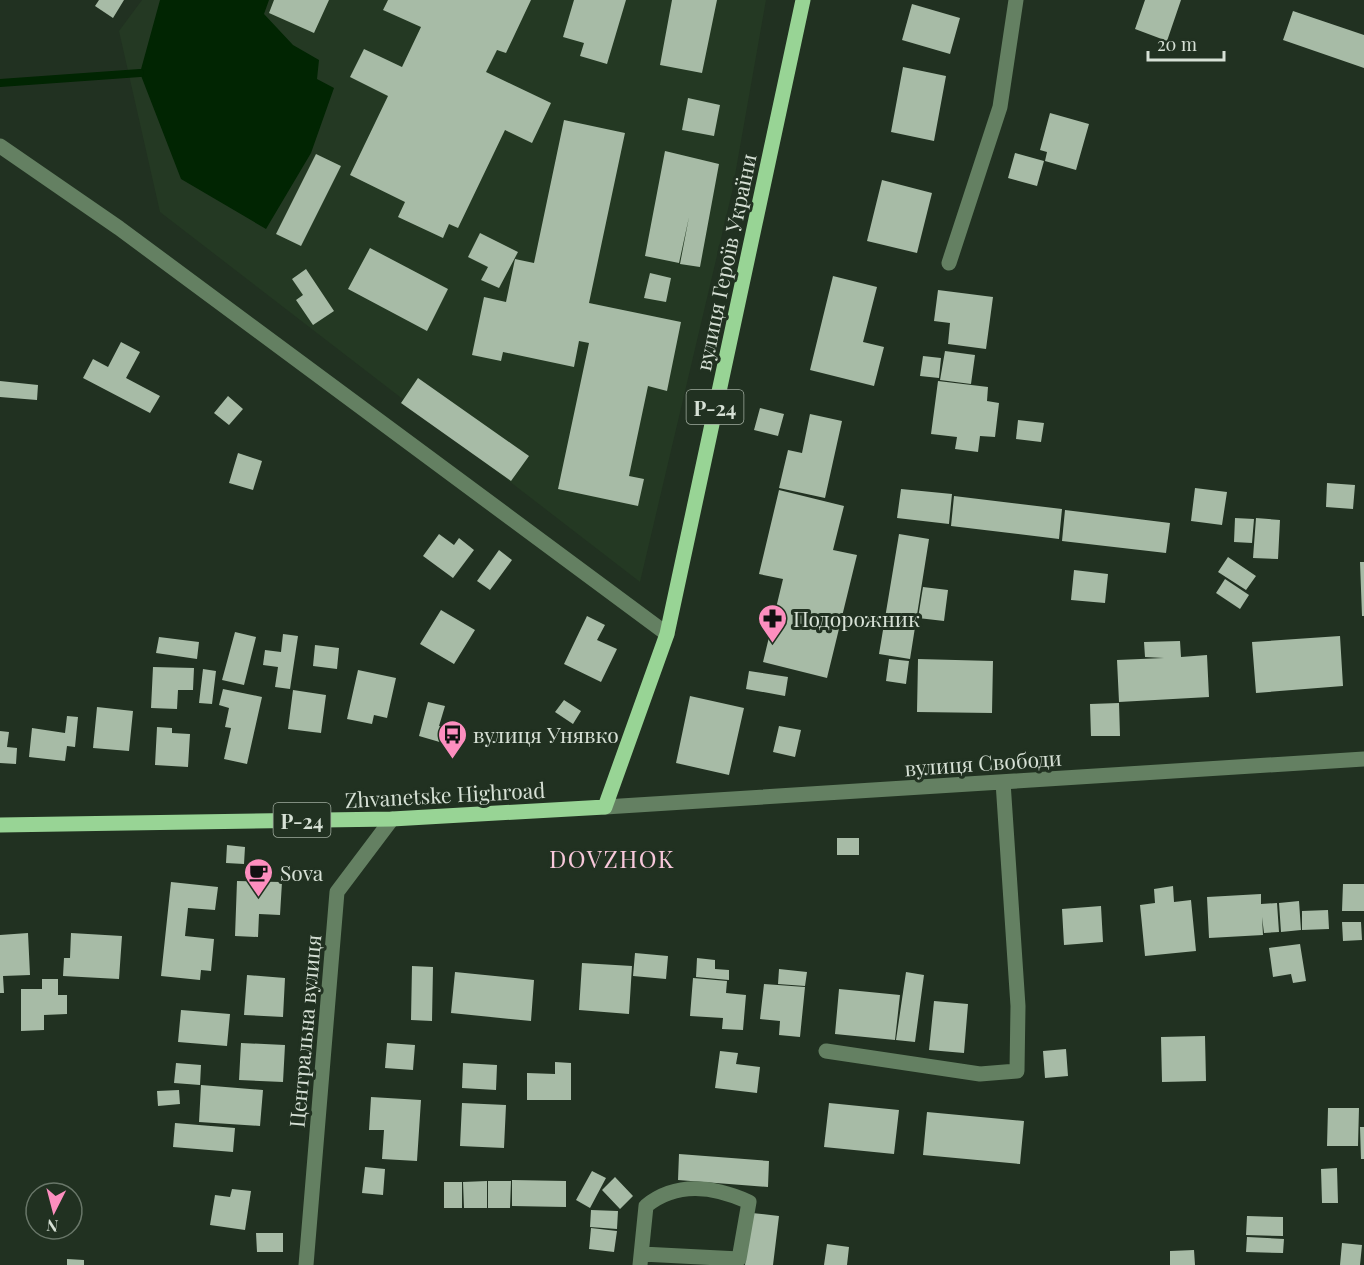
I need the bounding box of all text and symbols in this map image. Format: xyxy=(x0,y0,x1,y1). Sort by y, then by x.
scale bar xyxy=(1148,24,1224,62)
text: 20 m xyxy=(1157,32,1197,56)
street label: вулиця Героїв України xyxy=(688,151,762,373)
road number: Р-24 xyxy=(686,390,744,424)
pharmacy icon: Подорожник xyxy=(756,602,788,644)
place label: Подорожник xyxy=(793,604,920,632)
bus stop icon: вулиця Унявко xyxy=(436,718,468,760)
place label: вулиця Унявко xyxy=(473,720,619,748)
street label: вулиця Свободи xyxy=(903,743,1063,781)
street label: Zhvanetske Highroad xyxy=(344,775,546,813)
road number: Р-24 xyxy=(274,803,330,837)
district label: DOVZHOK xyxy=(549,842,675,874)
cafe icon: Sova xyxy=(243,856,275,898)
place label: Sova xyxy=(280,858,324,886)
street label: Центральна вулиця xyxy=(282,933,326,1129)
north arrow xyxy=(24,1181,84,1241)
text: N xyxy=(45,1215,59,1237)

